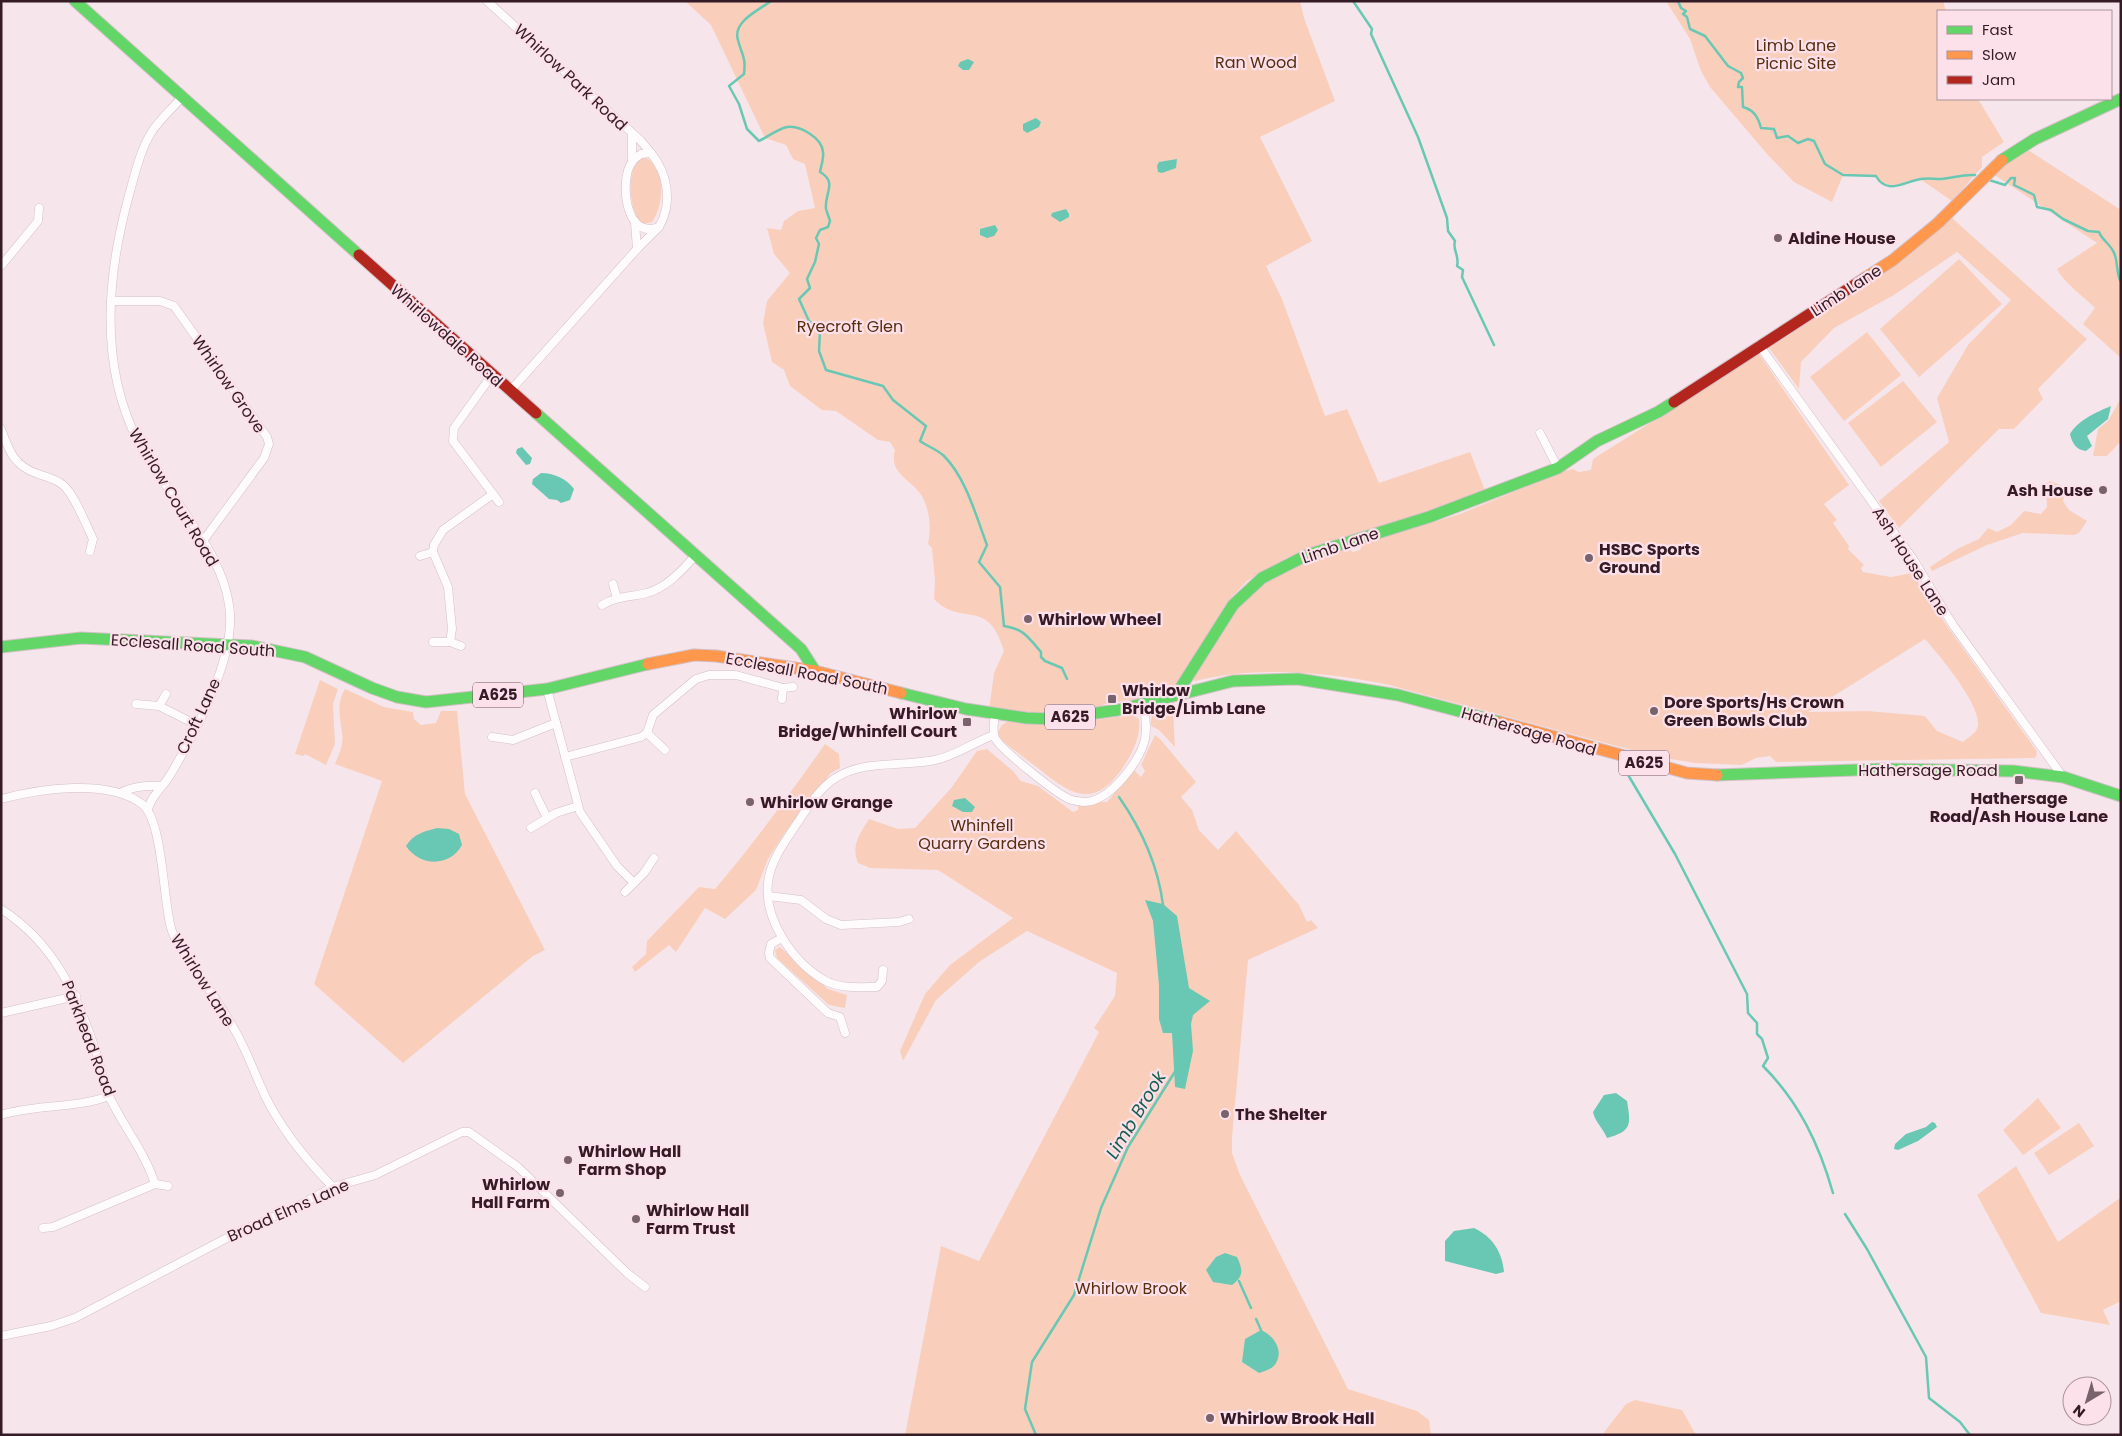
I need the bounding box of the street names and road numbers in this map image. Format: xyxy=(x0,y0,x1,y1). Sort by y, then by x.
street label: Whirlow Park Road xyxy=(509,19,632,136)
street label: Limb Lane xyxy=(1806,259,1886,322)
street label: Whirlowdale Road xyxy=(385,279,508,392)
street label: Whirlow Grove xyxy=(186,331,271,438)
street label: Whirlow Court Road xyxy=(123,424,224,571)
street label: Ash House Lane xyxy=(1867,502,1954,620)
street label: Limb Lane xyxy=(1298,522,1382,569)
street label: Ecclesall Road South xyxy=(110,628,276,663)
street label: Ecclesall Road South xyxy=(724,646,890,700)
street label: Croft Lane xyxy=(171,674,226,758)
road number: A625 xyxy=(473,682,523,708)
street label: Hathersage Road xyxy=(1459,701,1599,762)
road number: A625 xyxy=(1045,704,1095,730)
road number: A625 xyxy=(1619,750,1669,776)
street label: Hathersage Road xyxy=(1858,759,1998,782)
street label: Whirlow Lane xyxy=(165,930,240,1031)
street label: Parkhead Road xyxy=(56,977,121,1099)
street label: Broad Elms Lane xyxy=(224,1173,353,1248)

